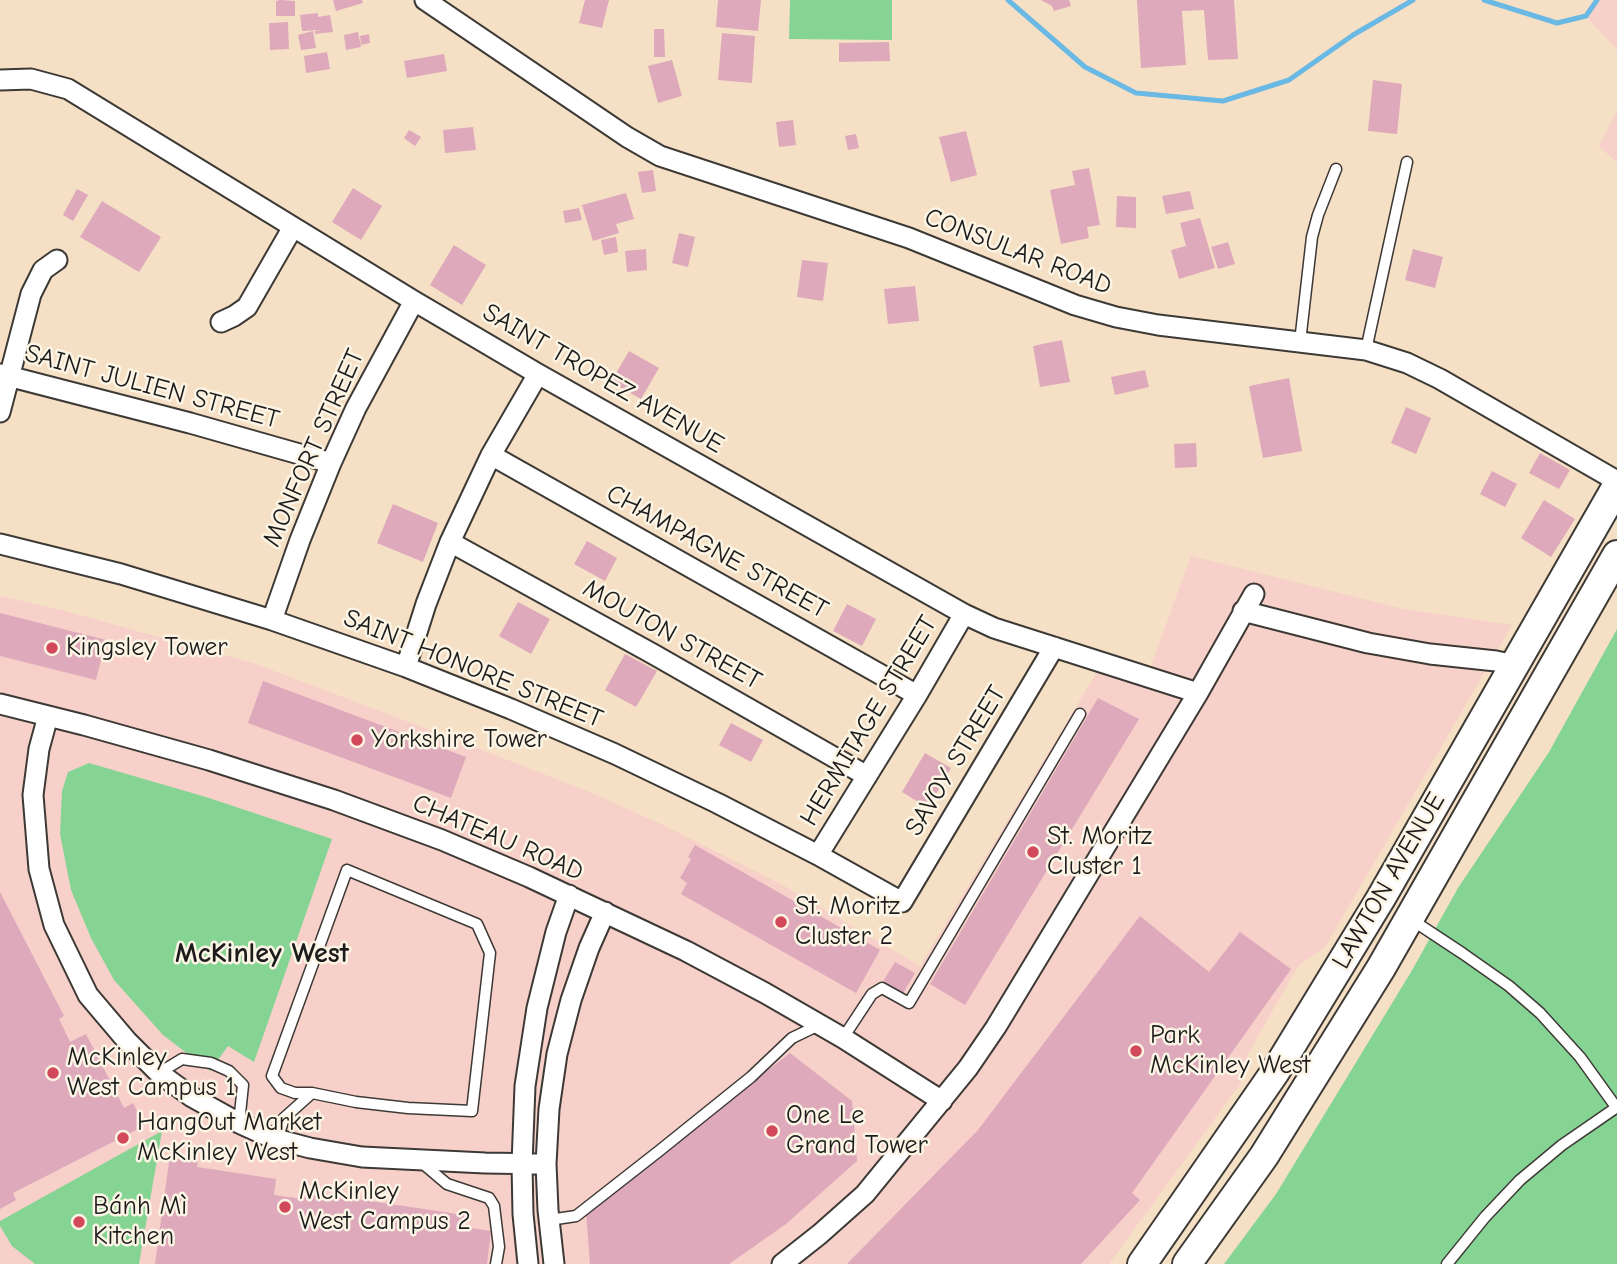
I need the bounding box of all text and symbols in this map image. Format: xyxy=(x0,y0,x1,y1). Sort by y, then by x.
street label: CONSULAR ROAD xyxy=(920,202,1116,302)
street label: SAINT TROPEZ AVENUE xyxy=(477,297,729,461)
street label: SAINT JULIEN STREET xyxy=(22,338,282,436)
street label: MONFORT STREET xyxy=(256,344,372,552)
street label: CHAMPAGNE STREET xyxy=(601,478,833,626)
street label: MOUTON STREET xyxy=(577,573,767,697)
street label: SAINT HONORE STREET xyxy=(339,603,607,735)
street label: HERMITAGE STREET xyxy=(794,610,944,832)
place label: Kingsley Tower xyxy=(66,632,228,664)
marker: Kingsley Tower xyxy=(44,640,60,656)
street label: SAVOY STREET xyxy=(899,680,1013,842)
place label: Yorkshire Tower xyxy=(371,724,547,756)
marker: Yorkshire Tower xyxy=(349,732,365,748)
street label: LAWTON AVENUE xyxy=(1326,787,1452,975)
street label: CHATEAU ROAD xyxy=(408,788,588,888)
place label: St. Moritz Cluster 1 xyxy=(1047,821,1152,882)
marker: St. Moritz Cluster 1 xyxy=(1025,844,1041,860)
place label: St. Moritz Cluster 2 xyxy=(795,891,900,953)
marker: St. Moritz Cluster 2 xyxy=(773,914,789,930)
district label: McKinley West xyxy=(175,937,349,971)
place label: Park McKinley West xyxy=(1150,1020,1310,1082)
place label: McKinley West Campus 1 xyxy=(67,1042,236,1104)
marker: Park McKinley West xyxy=(1128,1043,1144,1059)
marker: McKinley West Campus 1 xyxy=(45,1065,61,1081)
place label: One Le Grand Tower xyxy=(786,1100,928,1162)
place label: HangOut Market McKinley West xyxy=(137,1107,322,1168)
marker: One Le Grand Tower xyxy=(764,1123,780,1139)
marker: HangOut Market McKinley West xyxy=(115,1130,131,1146)
place label: McKinley West Campus 2 xyxy=(299,1176,471,1238)
place label: Bánh Mì Kitchen xyxy=(93,1191,187,1252)
marker: McKinley West Campus 2 xyxy=(277,1199,293,1215)
marker: Bánh Mì Kitchen xyxy=(71,1214,87,1230)

